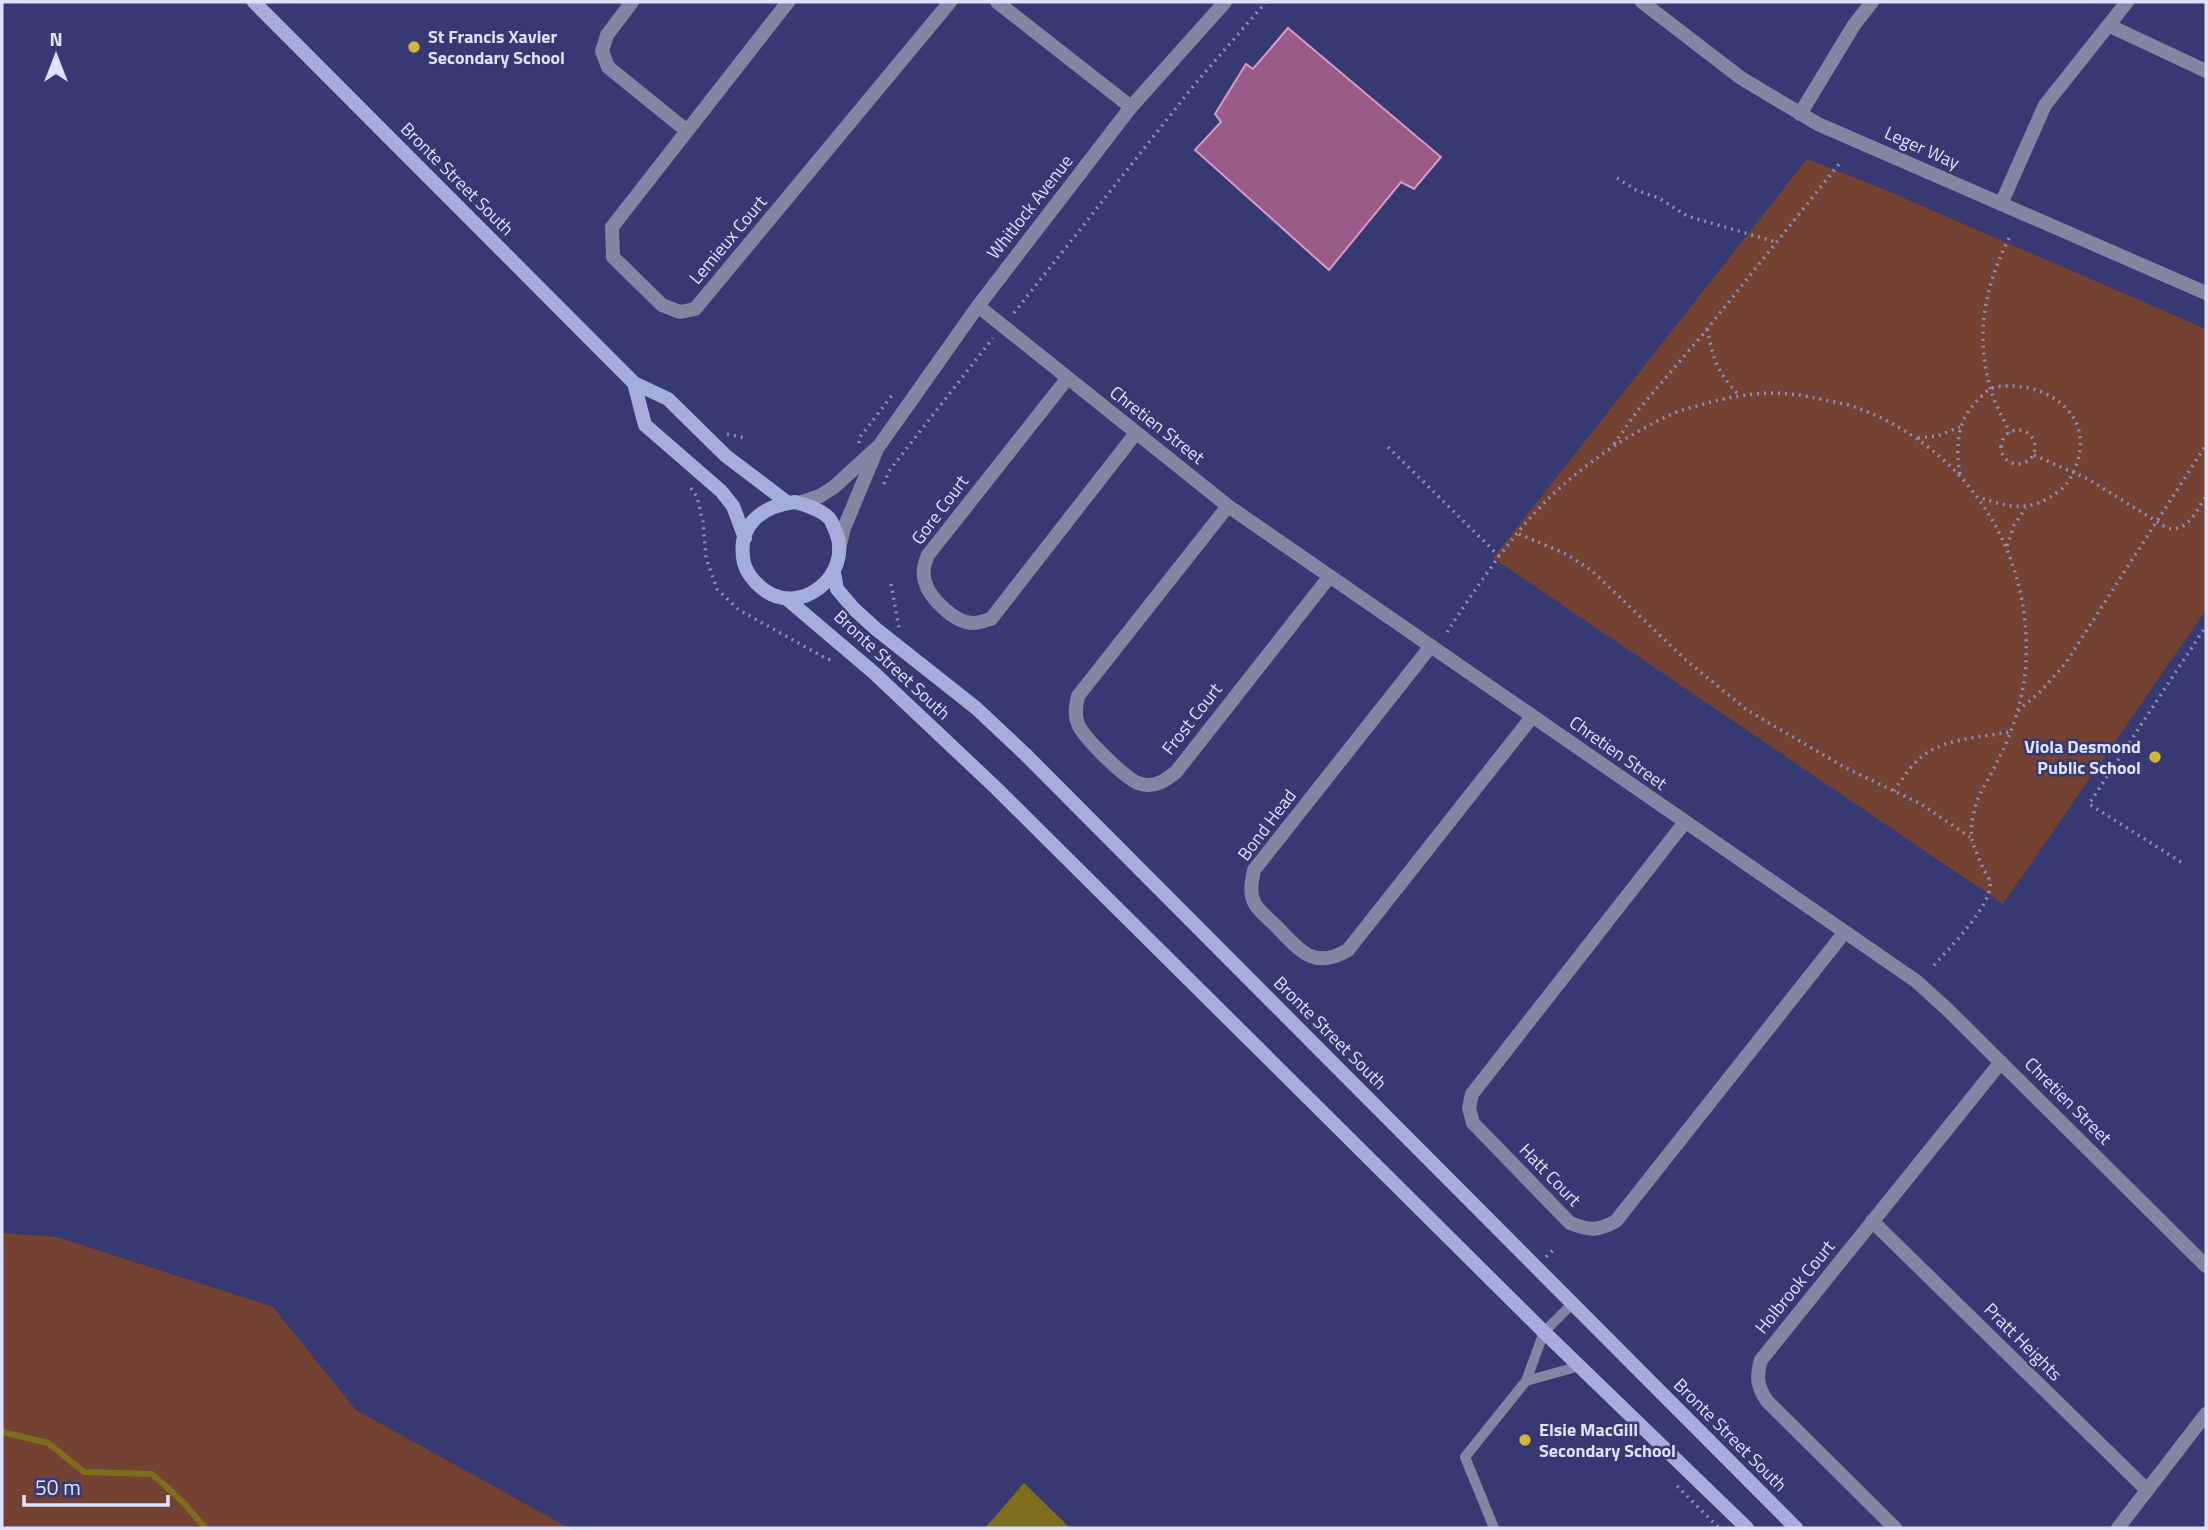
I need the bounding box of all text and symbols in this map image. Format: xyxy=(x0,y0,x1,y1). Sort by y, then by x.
north arrow xyxy=(21,21,91,91)
place label: St Francis Xavier Secondary School xyxy=(428,23,565,71)
text: N xyxy=(49,24,63,53)
marker: St Francis Xavier Secondary School xyxy=(406,39,422,55)
street label: Bronte Street South xyxy=(394,116,520,242)
street label: Leger Way xyxy=(1880,119,1964,176)
street label: Whitlock Avenue xyxy=(980,149,1079,265)
street label: Lemieux Court xyxy=(682,189,773,290)
street label: Chretien Street xyxy=(1104,379,1211,471)
street label: Gore Court xyxy=(904,469,975,550)
street label: Bronte Street South xyxy=(828,603,957,726)
street label: Frost Court xyxy=(1155,677,1229,760)
street label: Chretien Street xyxy=(1564,709,1673,797)
place label: Viola Desmond Public School xyxy=(2024,733,2141,781)
marker: Viola Desmond Public School xyxy=(2147,749,2163,765)
street label: Bond Head xyxy=(1231,783,1302,866)
street label: Bronte Street South xyxy=(1267,970,1393,1096)
street label: Chretien Street xyxy=(2019,1051,2119,1151)
street label: Hatt Court xyxy=(1513,1137,1588,1213)
street label: Holbrook Court xyxy=(1748,1233,1841,1340)
street label: Pratt Heights xyxy=(1978,1296,2069,1387)
street label: Bronte Street South xyxy=(1667,1372,1793,1498)
place label: Elsie MacGill Secondary School xyxy=(1539,1416,1676,1464)
marker: Elsie MacGill Secondary School xyxy=(1517,1432,1533,1448)
scale bar xyxy=(24,1464,168,1508)
text: 50 m xyxy=(35,1471,81,1503)

